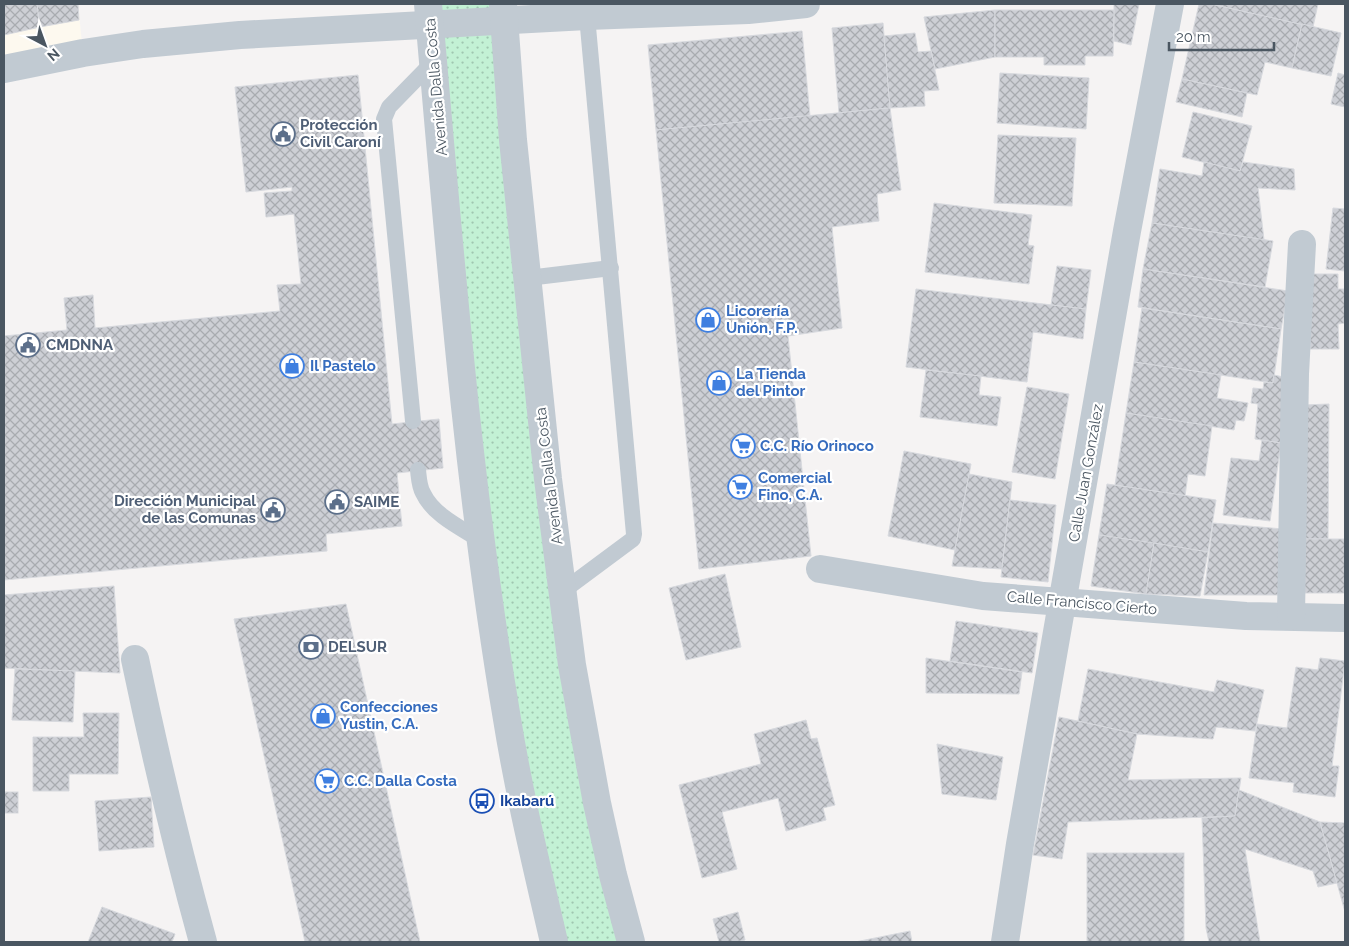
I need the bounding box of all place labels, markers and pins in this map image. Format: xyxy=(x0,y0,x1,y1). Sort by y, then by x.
place label: Protección Civil Caroní xyxy=(300,116,381,151)
public building icon: Protección Civil Caroní xyxy=(270,121,296,147)
place label: Licorería Unión, F.P. xyxy=(726,302,798,337)
shop icon: Licorería Unión, F.P. xyxy=(695,307,721,333)
public building icon: CMDNNA xyxy=(15,332,41,358)
place label: CMDNNA xyxy=(46,336,114,354)
shop icon: Il Pastelo xyxy=(279,353,305,379)
place label: Il Pastelo xyxy=(310,357,376,375)
place label: La Tienda del Pintor xyxy=(736,365,806,400)
shop icon: La Tienda del Pintor xyxy=(706,370,732,396)
supermarket icon: C.C. Río Orinoco xyxy=(730,433,756,459)
place label: C.C. Río Orinoco xyxy=(760,437,874,455)
place label: Comercial Fino, C.A. xyxy=(758,469,832,504)
supermarket icon: Comercial Fino, C.A. xyxy=(727,474,753,500)
public building icon: SAIME xyxy=(324,489,350,515)
place label: Dirección Municipal de las Comunas xyxy=(114,492,256,527)
place label: SAIME xyxy=(354,493,399,511)
public building icon: Dirección Municipal de las Comunas xyxy=(260,497,286,523)
bank icon: DELSUR xyxy=(298,634,324,660)
place label: DELSUR xyxy=(328,638,387,656)
place label: Confecciones Yustin, C.A. xyxy=(340,698,438,733)
shop icon: Confecciones Yustin, C.A. xyxy=(310,703,336,729)
supermarket icon: C.C. Dalla Costa xyxy=(314,768,340,794)
place label: C.C. Dalla Costa xyxy=(344,772,457,790)
bus stop icon: Ikabarú xyxy=(469,788,495,814)
place label: Ikabarú xyxy=(500,792,554,810)

